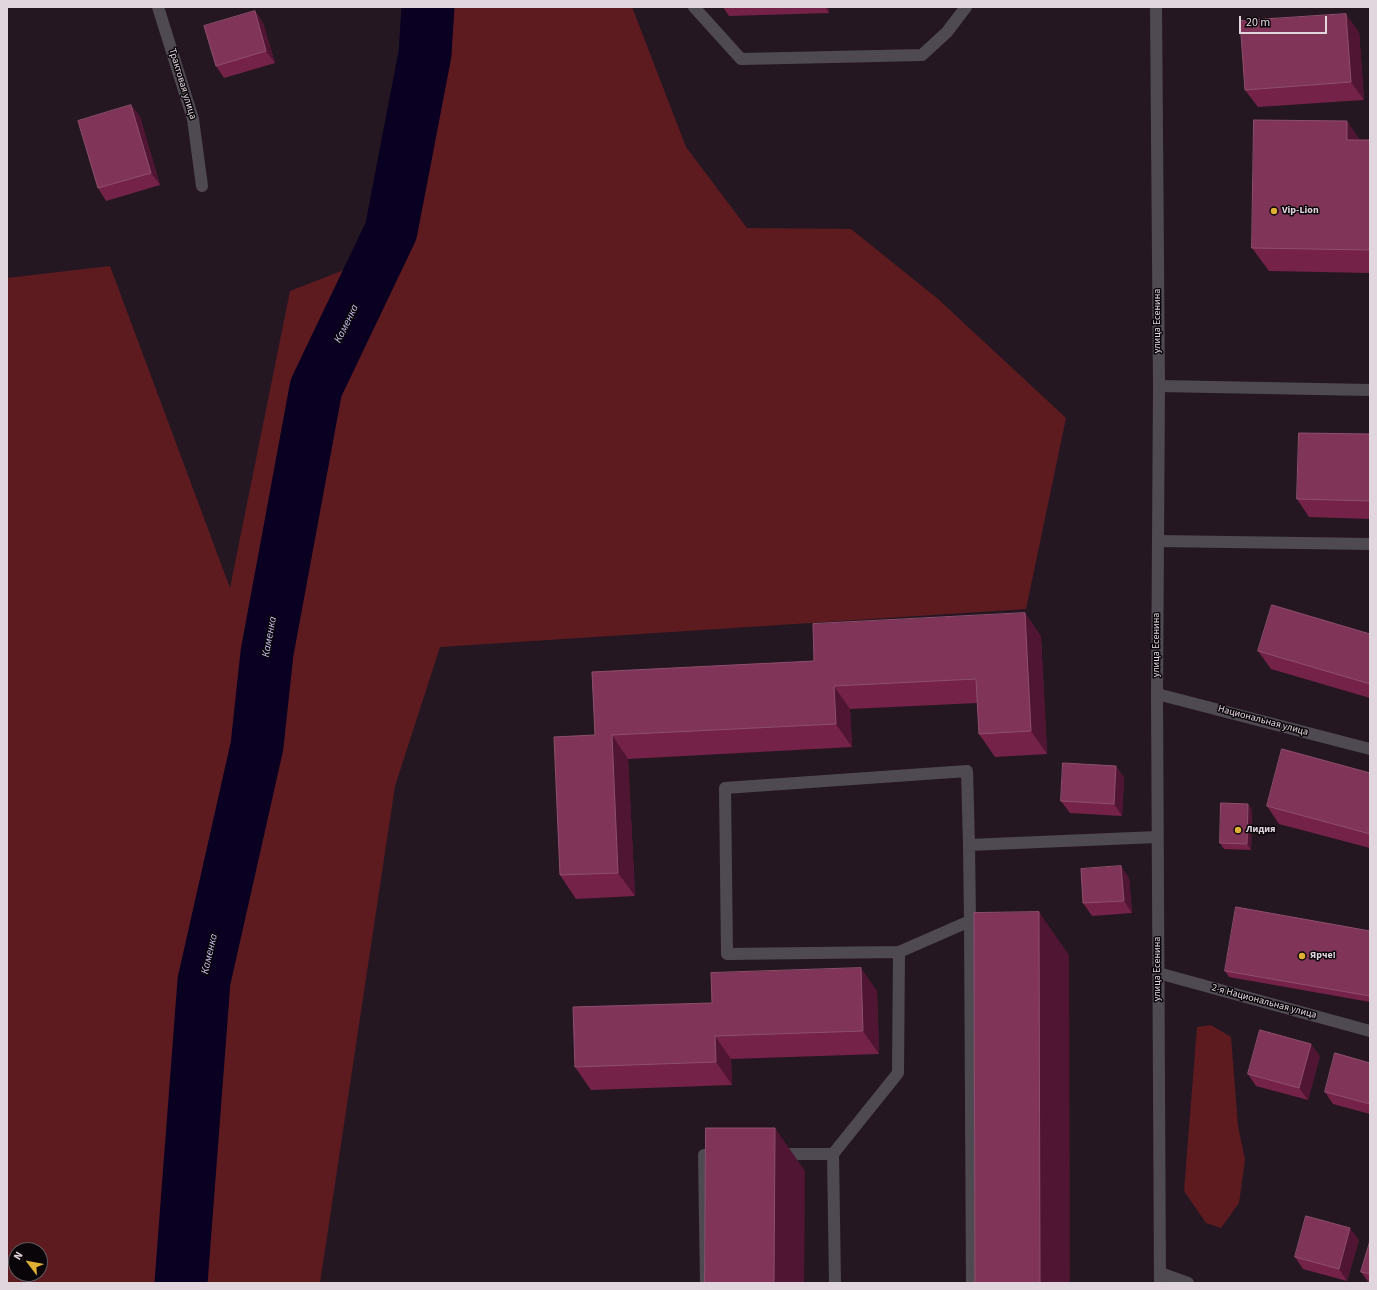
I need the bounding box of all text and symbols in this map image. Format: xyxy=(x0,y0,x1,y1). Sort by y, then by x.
scale bar xyxy=(1241,8,1329,34)
text: 20 m xyxy=(1246,14,1270,31)
street label: Трактовая улица xyxy=(166,47,198,121)
place label: Vip-Lion xyxy=(1282,205,1319,217)
marker: Vip-Lion xyxy=(1269,206,1279,216)
street label: улица Есенина xyxy=(1152,289,1164,353)
water label: Каменка xyxy=(332,303,362,345)
street label: улица Есенина xyxy=(1151,613,1163,677)
water label: Каменка xyxy=(260,616,280,658)
street label: Национальная улица xyxy=(1216,703,1310,739)
place label: Лидия xyxy=(1246,824,1276,836)
marker: Лидия xyxy=(1233,825,1243,835)
water label: Каменка xyxy=(199,932,221,976)
street label: улица Есенина xyxy=(1152,937,1164,1001)
place label: Ярче! xyxy=(1310,950,1336,962)
marker: Ярче! xyxy=(1297,951,1307,961)
street label: 2-я Национальная улица xyxy=(1210,982,1318,1022)
north arrow xyxy=(8,1242,48,1282)
text: N xyxy=(10,1249,27,1263)

